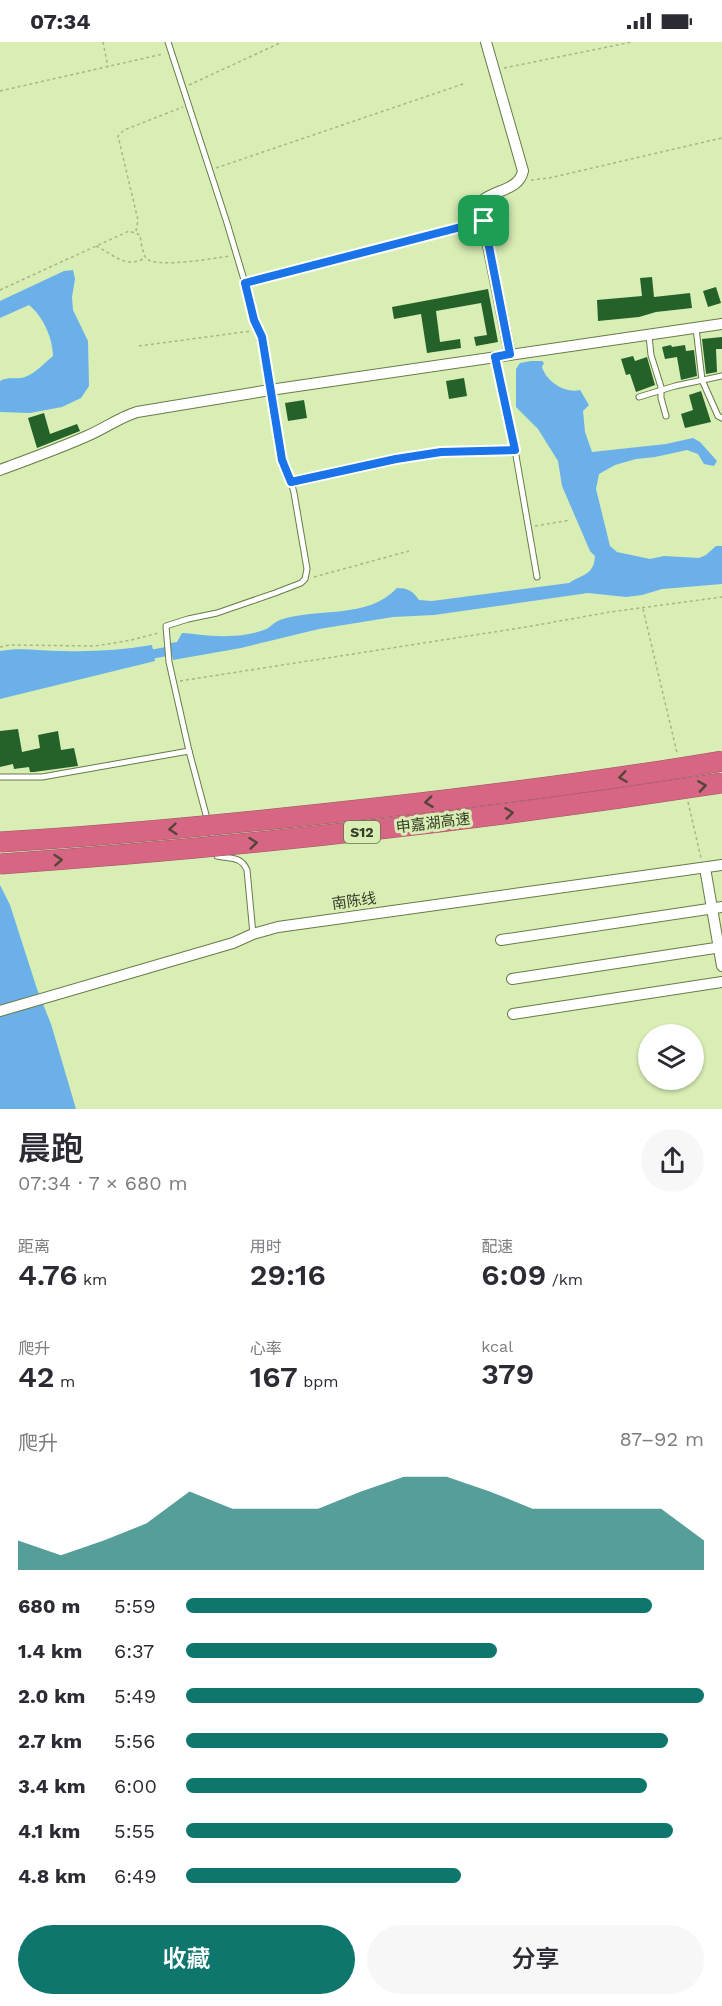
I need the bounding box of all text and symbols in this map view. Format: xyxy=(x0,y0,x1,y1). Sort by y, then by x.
text: 07:34 xyxy=(30,9,90,34)
pin xyxy=(458,195,509,246)
icon: arrive xyxy=(467,204,500,237)
one-way arrow xyxy=(618,770,627,782)
one-way arrow xyxy=(697,780,707,793)
one-way arrow xyxy=(425,795,434,807)
one-way arrow xyxy=(504,808,513,820)
street label: 申嘉湖高速 xyxy=(395,809,471,837)
road number: S12 xyxy=(344,821,380,843)
one-way arrow xyxy=(168,822,177,835)
one-way arrow xyxy=(248,837,257,850)
one-way arrow xyxy=(54,853,63,866)
street label: 南陈线 xyxy=(330,889,378,913)
map controls xyxy=(638,1024,704,1090)
button: layers xyxy=(638,1024,704,1090)
text: 晨跑 xyxy=(18,1129,84,1168)
button: share xyxy=(641,1129,704,1192)
text: 07:34 · 7 × 680 m xyxy=(18,1171,188,1195)
text: 距离 xyxy=(18,1237,50,1256)
text: 用时 xyxy=(250,1237,282,1256)
text: 配速 xyxy=(481,1237,513,1256)
text: 4.76 xyxy=(18,1257,78,1292)
text: 29:16 xyxy=(250,1257,326,1292)
text: 6:09 xyxy=(481,1257,546,1292)
text: km xyxy=(78,1270,107,1289)
text: /km xyxy=(546,1270,583,1289)
text: kcal xyxy=(481,1337,513,1356)
text: 爬升 xyxy=(18,1339,50,1358)
text: 心率 xyxy=(250,1339,282,1358)
text: 379 xyxy=(481,1356,534,1391)
text: 42 xyxy=(18,1359,55,1394)
text: 167 xyxy=(250,1359,298,1394)
text: m xyxy=(55,1372,75,1391)
text: bpm xyxy=(298,1372,339,1391)
text: 87–92 m xyxy=(619,1427,704,1451)
text: 爬升 xyxy=(18,1431,58,1455)
text: 680 m xyxy=(18,1594,80,1618)
text: 5:59 xyxy=(114,1594,156,1618)
text: 1.4 km xyxy=(18,1639,82,1663)
text: 6:37 xyxy=(114,1639,154,1663)
text: 2.0 km xyxy=(18,1684,85,1708)
text: 5:49 xyxy=(114,1684,156,1708)
text: 2.7 km xyxy=(18,1729,82,1753)
text: 5:56 xyxy=(114,1729,155,1753)
text: 3.4 km xyxy=(18,1774,85,1798)
text: 6:00 xyxy=(114,1774,157,1798)
text: 4.1 km xyxy=(18,1819,80,1843)
text: 5:55 xyxy=(114,1819,155,1843)
text: 4.8 km xyxy=(18,1864,86,1888)
text: 6:49 xyxy=(114,1864,157,1888)
button: 收藏 xyxy=(18,1925,355,1994)
button: 分享 xyxy=(367,1925,704,1994)

